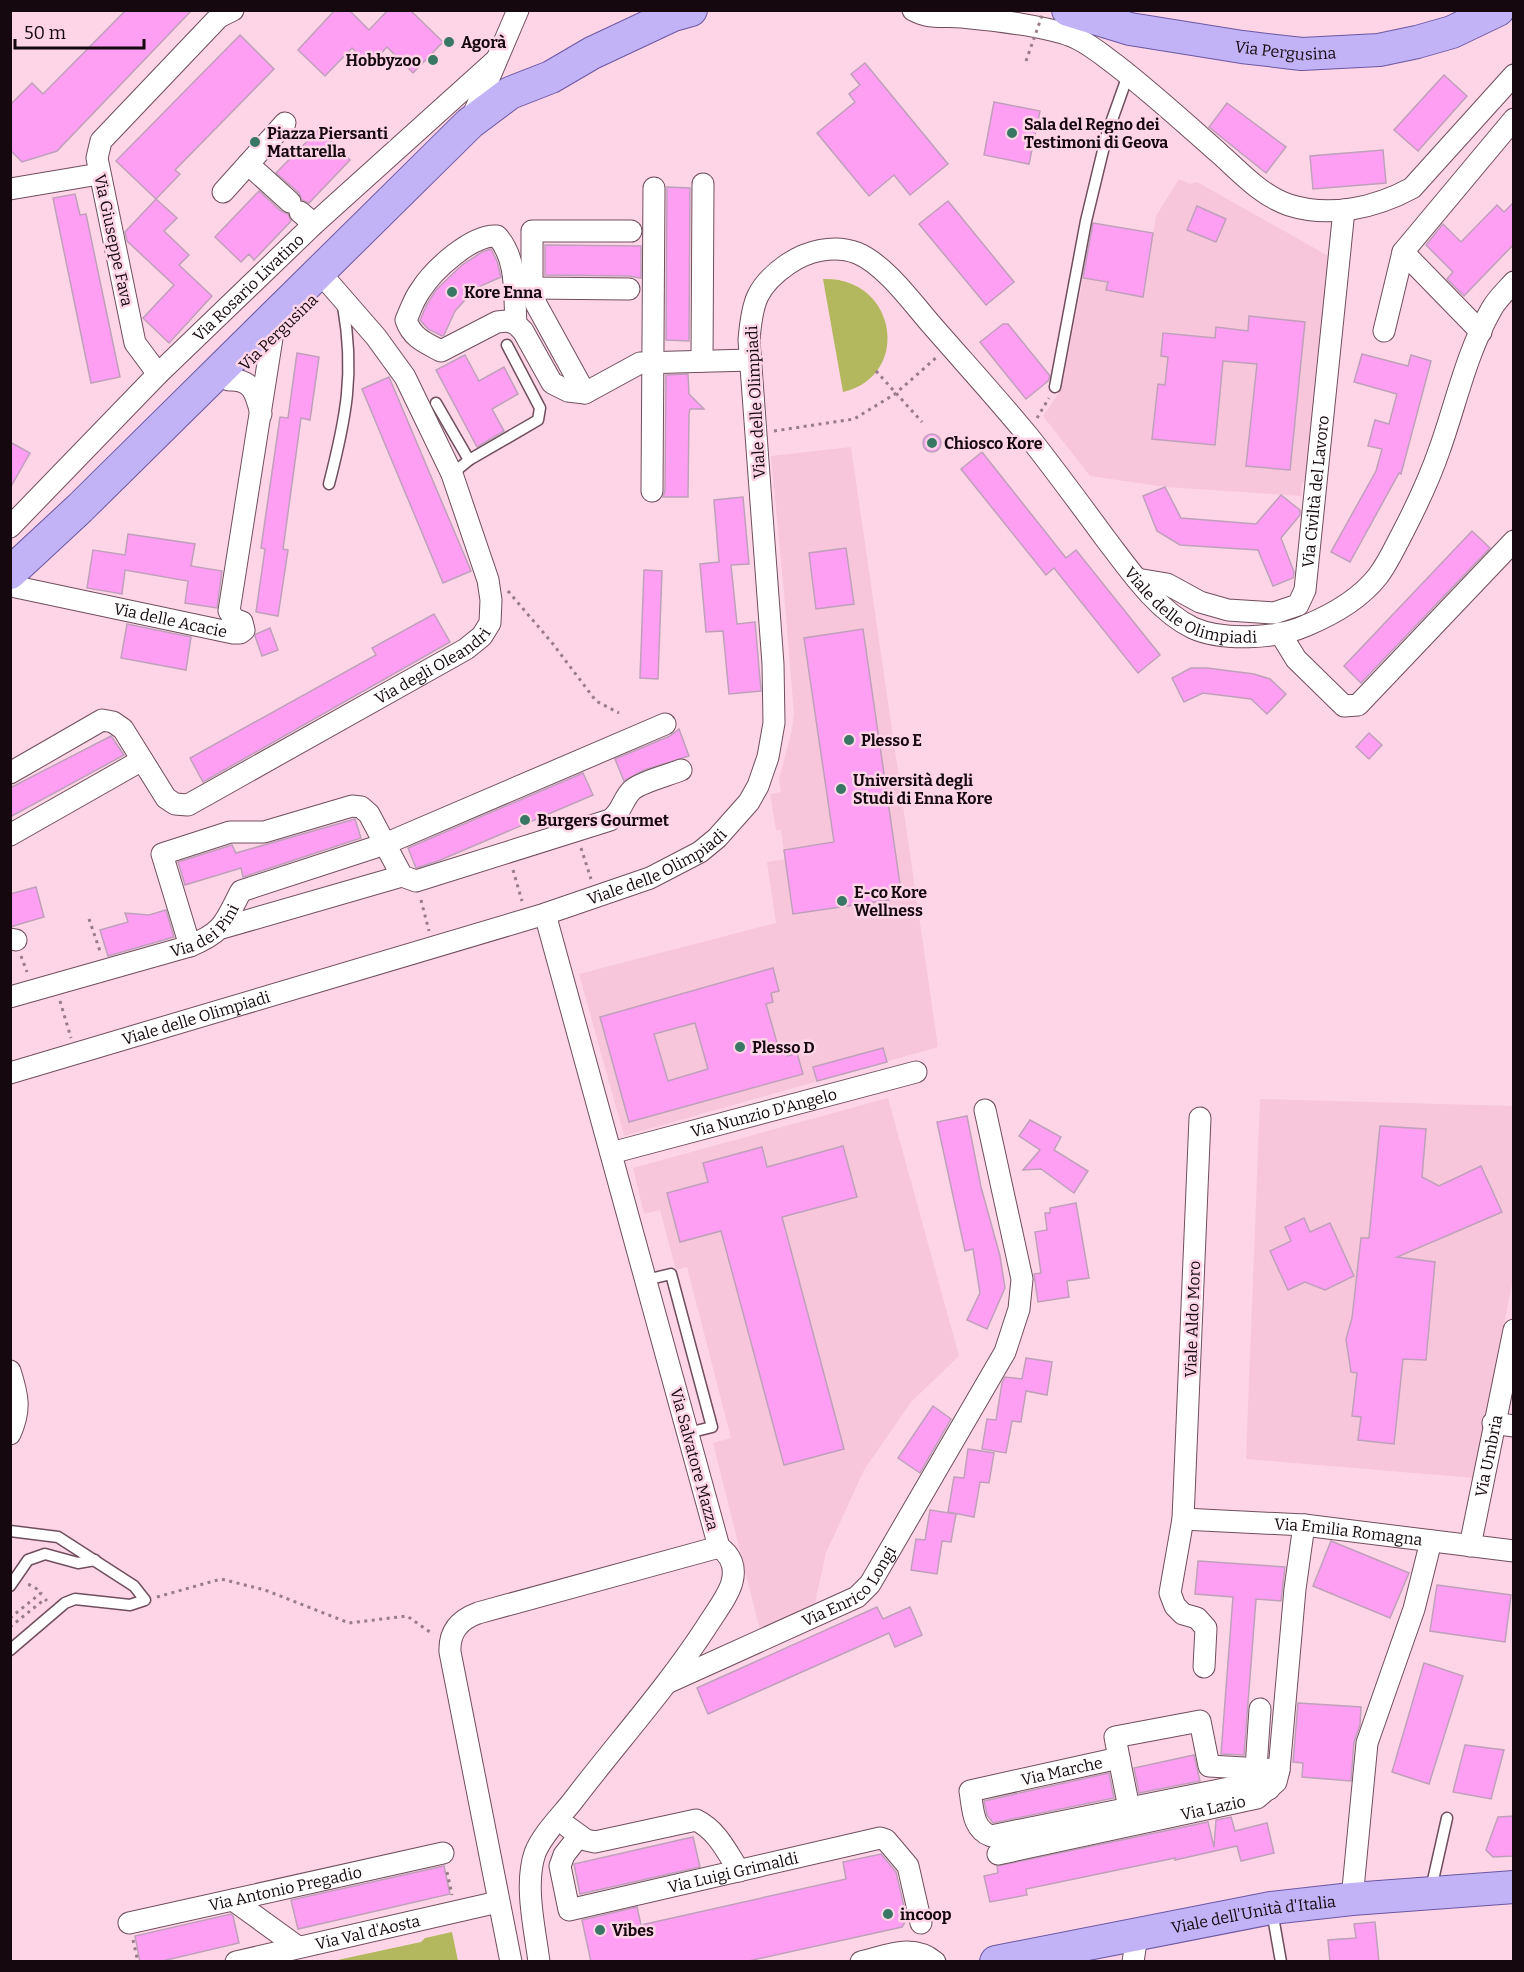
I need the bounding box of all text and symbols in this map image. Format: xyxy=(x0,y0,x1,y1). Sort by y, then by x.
scale bar xyxy=(15,12,144,50)
text: 50 m xyxy=(24,22,66,44)
place label: Agorà xyxy=(461,33,506,52)
marker: Agorà xyxy=(442,35,456,49)
street label: Via Pergusina xyxy=(1233,37,1337,64)
place label: Hobbyzoo xyxy=(345,51,421,70)
marker: Hobbyzoo xyxy=(426,53,440,67)
place label: Sala del Regno dei Testimoni di Geova xyxy=(1024,115,1168,152)
place label: Piazza Piersanti Mattarella xyxy=(267,124,388,161)
marker: Sala del Regno dei Testimoni di Geova xyxy=(1005,126,1019,140)
marker: Piazza Piersanti Mattarella xyxy=(248,135,262,149)
street label: Via Giuseppe Fava xyxy=(90,172,137,308)
street label: Via Rosario Livatino xyxy=(189,230,308,345)
place label: Kore Enna xyxy=(464,283,542,302)
marker: Kore Enna xyxy=(445,285,459,299)
street label: Via Pergusina xyxy=(235,290,322,375)
street label: Viale delle Olimpiadi xyxy=(742,325,769,479)
street label: Via Civiltà del Lavoro xyxy=(1298,415,1333,569)
place label: Chiosco Kore xyxy=(944,434,1043,453)
marker: Chiosco Kore xyxy=(925,436,939,450)
street label: Viale delle Olimpiadi xyxy=(1120,563,1258,647)
street label: Via delle Acacie xyxy=(112,599,229,642)
street label: Via degli Oleandri xyxy=(371,624,495,708)
place label: Plesso E xyxy=(861,731,922,750)
marker: Plesso E xyxy=(842,733,856,747)
place label: Università degli Studi di Enna Kore xyxy=(853,771,993,808)
marker: Università degli Studi di Enna Kore xyxy=(834,782,848,796)
place label: Burgers Gourmet xyxy=(537,811,670,830)
marker: Burgers Gourmet xyxy=(518,813,532,827)
street label: Viale delle Olimpiadi xyxy=(585,825,731,909)
place label: E-co Kore Wellness xyxy=(854,883,927,920)
marker: E-co Kore Wellness xyxy=(835,894,849,908)
street label: Via dei Pini xyxy=(168,901,243,961)
street label: Viale delle Olimpiadi xyxy=(120,987,273,1049)
place label: Plesso D xyxy=(752,1038,815,1057)
marker: Plesso D xyxy=(733,1040,747,1054)
street label: Via Nunzio D'Angelo xyxy=(689,1084,839,1141)
street label: Viale Aldo Moro xyxy=(1181,1260,1204,1378)
street label: Via Salvatore Mazza xyxy=(666,1386,723,1533)
street label: Via Umbria xyxy=(1471,1413,1507,1499)
street label: Via Emilia Romagna xyxy=(1274,1515,1424,1550)
street label: Via Enrico Longi xyxy=(799,1543,900,1631)
street label: Via Marche xyxy=(1019,1753,1104,1789)
street label: Via Lazio xyxy=(1179,1792,1247,1824)
street label: Via Luigi Grimaldi xyxy=(666,1848,800,1897)
street label: Via Antonio Pregadio xyxy=(207,1862,364,1915)
street label: Viale dell'Unità d'Italia xyxy=(1170,1892,1337,1937)
place label: incoop xyxy=(900,1905,952,1924)
marker: incoop xyxy=(881,1907,895,1921)
street label: Via Val d'Aosta xyxy=(313,1911,422,1954)
place label: Vibes xyxy=(612,1921,654,1940)
marker: Vibes xyxy=(593,1923,607,1937)

